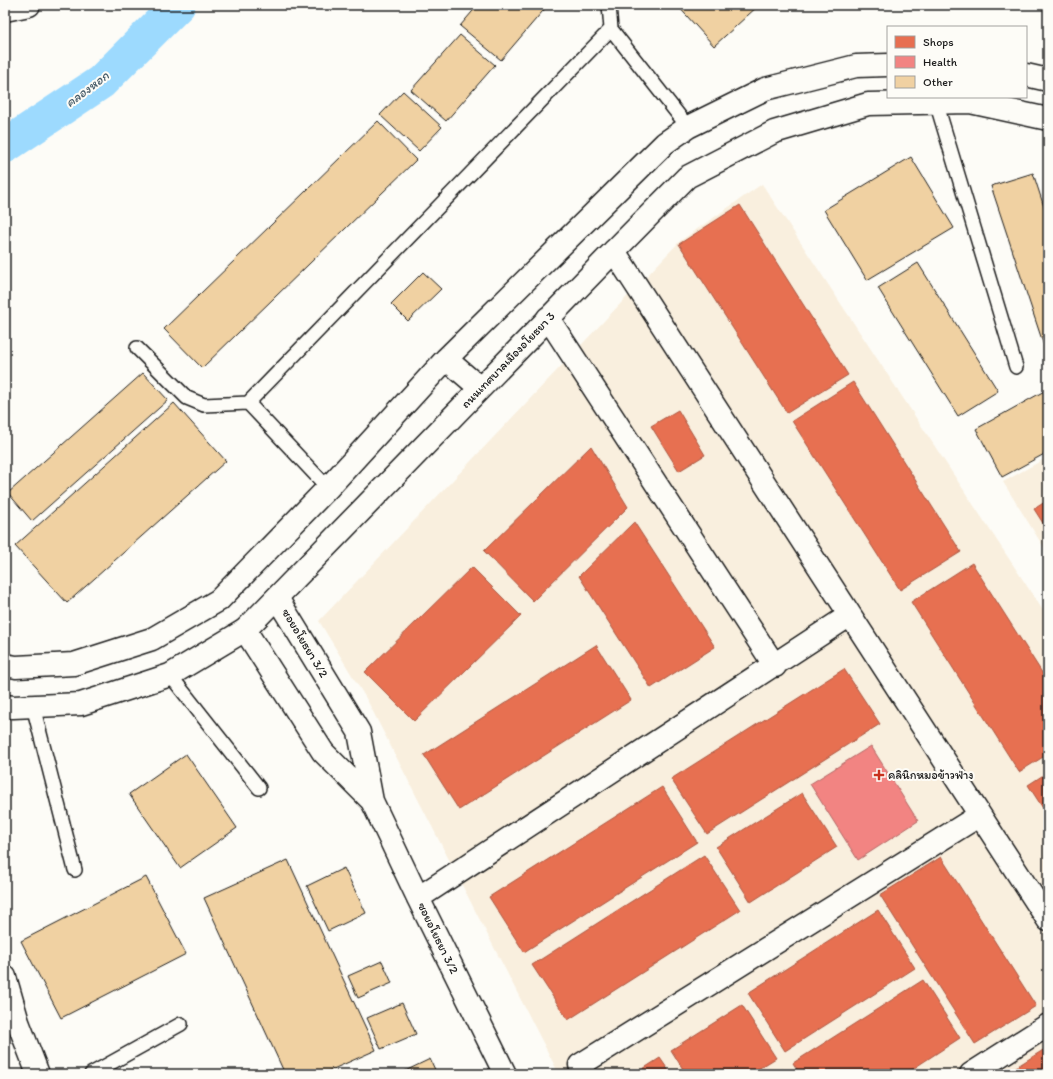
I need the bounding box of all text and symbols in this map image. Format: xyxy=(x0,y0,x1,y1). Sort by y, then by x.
legend xyxy=(887,26,1027,98)
text: Shops xyxy=(923,35,954,49)
text: Health xyxy=(923,55,958,69)
water label: คลองหอก xyxy=(62,67,112,110)
text: Other xyxy=(923,75,953,89)
street label: ถนนเทศบาลเมืองอโยธยา 3 xyxy=(458,309,558,411)
street label: ซอยอโยธยา 3/2 xyxy=(279,606,331,680)
place label: คลินิกหมอข้าวฟ่าง xyxy=(888,768,974,782)
marker: คลินิกหมอข้าวฟ่าง xyxy=(873,769,885,781)
street label: ซอยอโยธยา 3/2 xyxy=(415,900,462,977)

